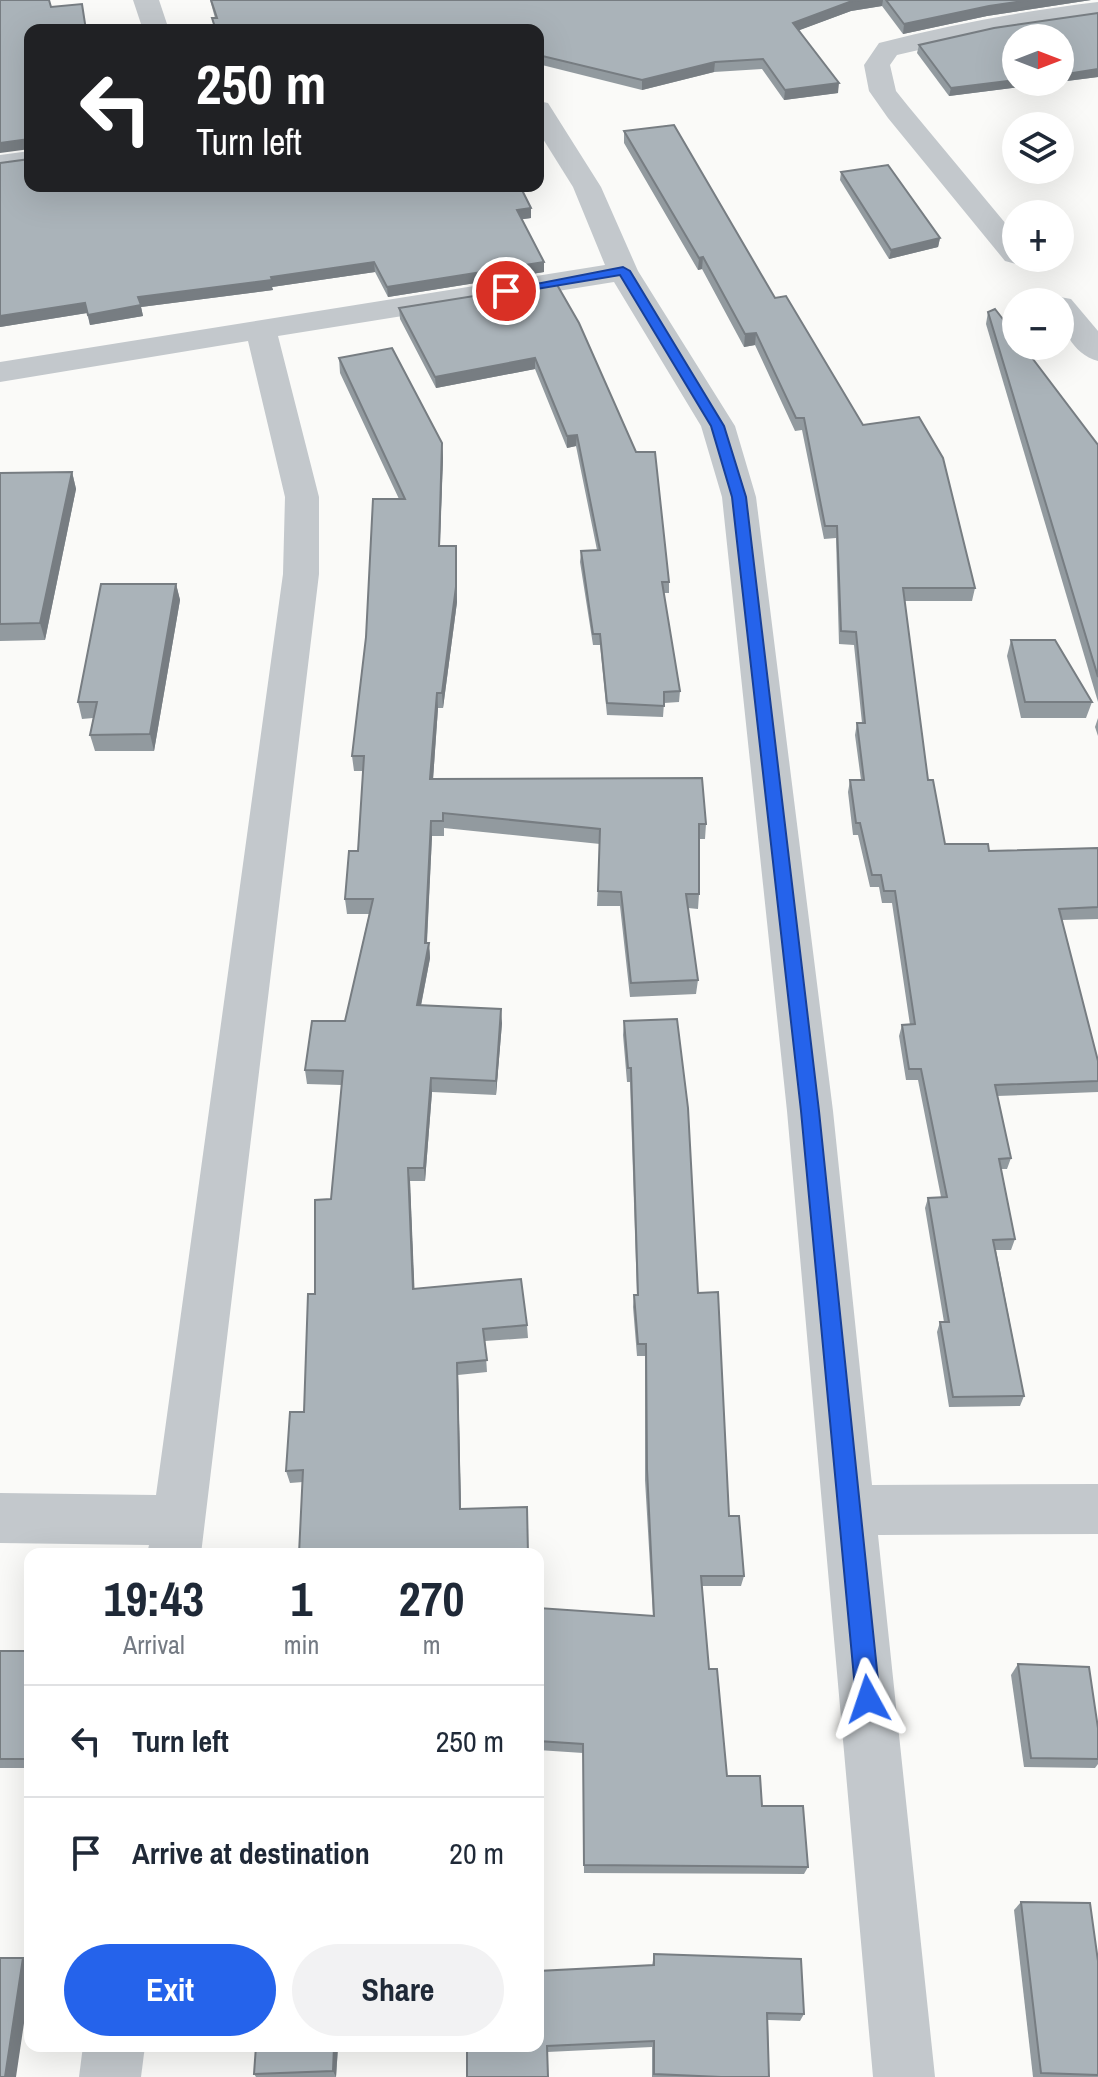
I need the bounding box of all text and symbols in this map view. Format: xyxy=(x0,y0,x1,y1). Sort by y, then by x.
north arrow xyxy=(1002,24,1074,96)
map controls xyxy=(1002,24,1074,360)
text: 250 m xyxy=(196,46,326,121)
icon: left xyxy=(64,56,168,160)
button: layers xyxy=(1002,112,1074,184)
text: Turn left xyxy=(196,118,302,166)
button: + xyxy=(1002,200,1074,272)
pin xyxy=(472,257,540,325)
icon: arrive xyxy=(484,269,528,313)
button: − xyxy=(1002,288,1074,360)
text: 19:43 xyxy=(104,1566,204,1631)
text: 1 xyxy=(291,1566,312,1631)
text: 270 xyxy=(399,1566,464,1631)
text: Arrival xyxy=(123,1627,185,1662)
text: min xyxy=(284,1627,319,1662)
text: m xyxy=(423,1627,441,1662)
position arrow xyxy=(826,1657,910,1741)
icon: left xyxy=(64,1719,108,1763)
text: Turn left xyxy=(132,1721,229,1761)
text: 250 m xyxy=(436,1721,504,1761)
icon: arrive xyxy=(64,1831,108,1875)
text: Arrive at destination xyxy=(132,1833,370,1873)
text: 20 m xyxy=(449,1833,504,1873)
button: Exit xyxy=(64,1944,276,2036)
button: Share xyxy=(292,1944,504,2036)

